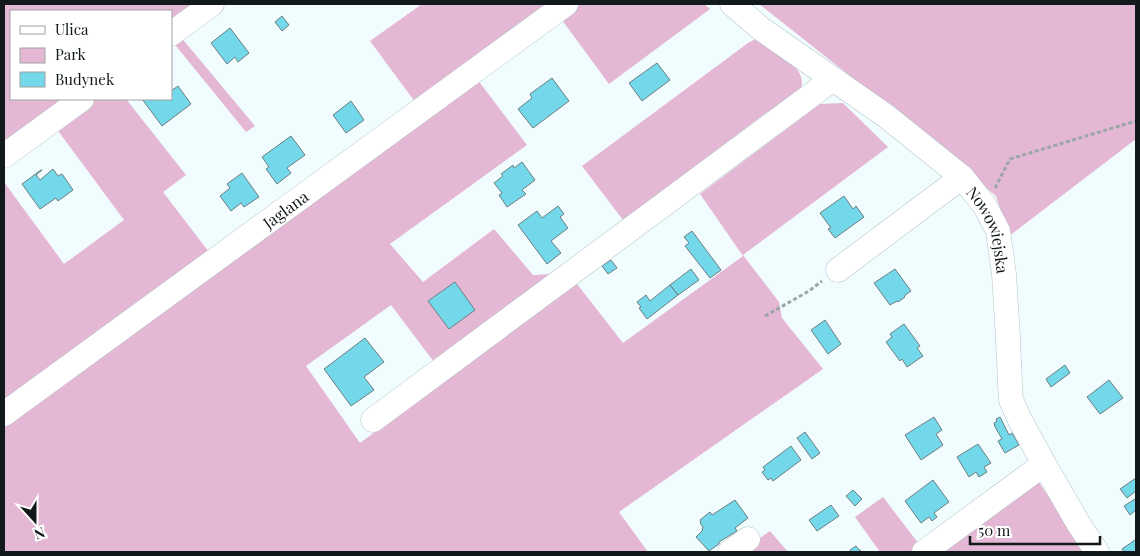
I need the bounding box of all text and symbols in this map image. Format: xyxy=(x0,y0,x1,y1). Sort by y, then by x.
legend xyxy=(10,10,172,100)
text: Ulica xyxy=(55,19,89,39)
text: Park xyxy=(55,44,87,64)
text: Budynek xyxy=(55,69,115,89)
street label: Nowowiejska xyxy=(963,182,1014,275)
street label: Jaglana xyxy=(257,185,312,233)
north arrow xyxy=(10,496,60,546)
scale bar xyxy=(970,514,1100,546)
text: 50 m xyxy=(978,520,1011,540)
text: N xyxy=(32,523,48,544)

